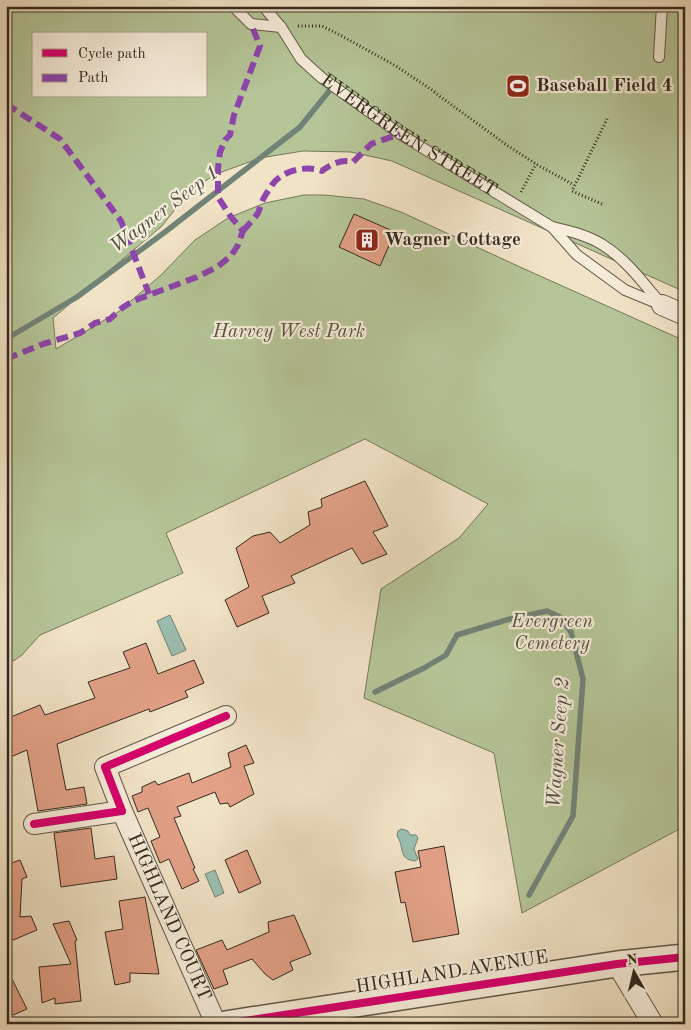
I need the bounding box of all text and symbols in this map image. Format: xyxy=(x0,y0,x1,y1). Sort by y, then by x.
legend xyxy=(32,32,208,98)
text: Cycle path xyxy=(78,47,146,62)
text: Path xyxy=(78,71,108,86)
street label: EVERGREEN STREET xyxy=(317,71,500,200)
sports icon: Baseball Field 4 xyxy=(505,73,531,99)
place label: Baseball Field 4 xyxy=(536,77,673,96)
water label: Wagner Seep 1 xyxy=(107,163,223,257)
building icon: Wagner Cottage xyxy=(354,227,380,253)
place label: Wagner Cottage xyxy=(384,231,521,250)
park label: Harvey West Park xyxy=(212,323,365,342)
park label: Evergreen Cemetery xyxy=(510,613,593,654)
water label: Wagner Seep 2 xyxy=(544,677,574,809)
street label: HIGHLAND COURT xyxy=(124,831,214,1004)
street label: HIGHLAND AVENUE xyxy=(354,948,550,998)
north arrow xyxy=(608,948,658,998)
text: N xyxy=(626,952,639,968)

